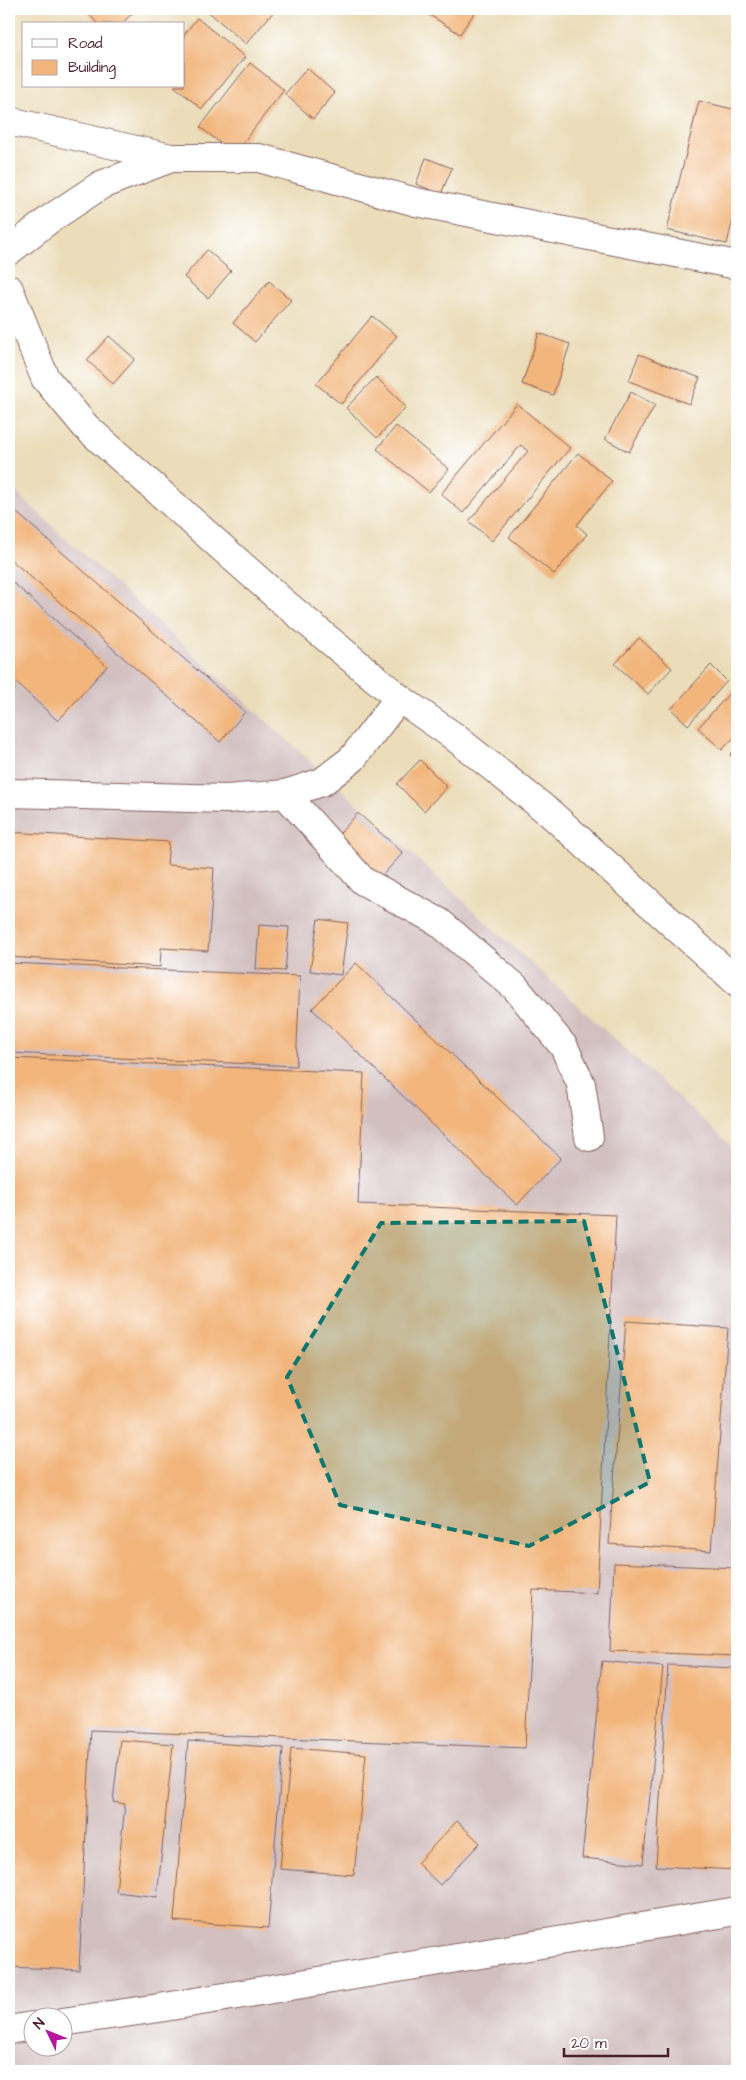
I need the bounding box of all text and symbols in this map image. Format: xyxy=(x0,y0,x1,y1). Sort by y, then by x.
legend xyxy=(22,22,185,88)
text: Road xyxy=(68,33,103,54)
text: Building xyxy=(68,57,116,79)
north arrow xyxy=(22,2008,72,2058)
text: N xyxy=(29,2014,50,2034)
scale bar xyxy=(564,2025,667,2057)
text: 20 m xyxy=(571,2033,607,2054)

